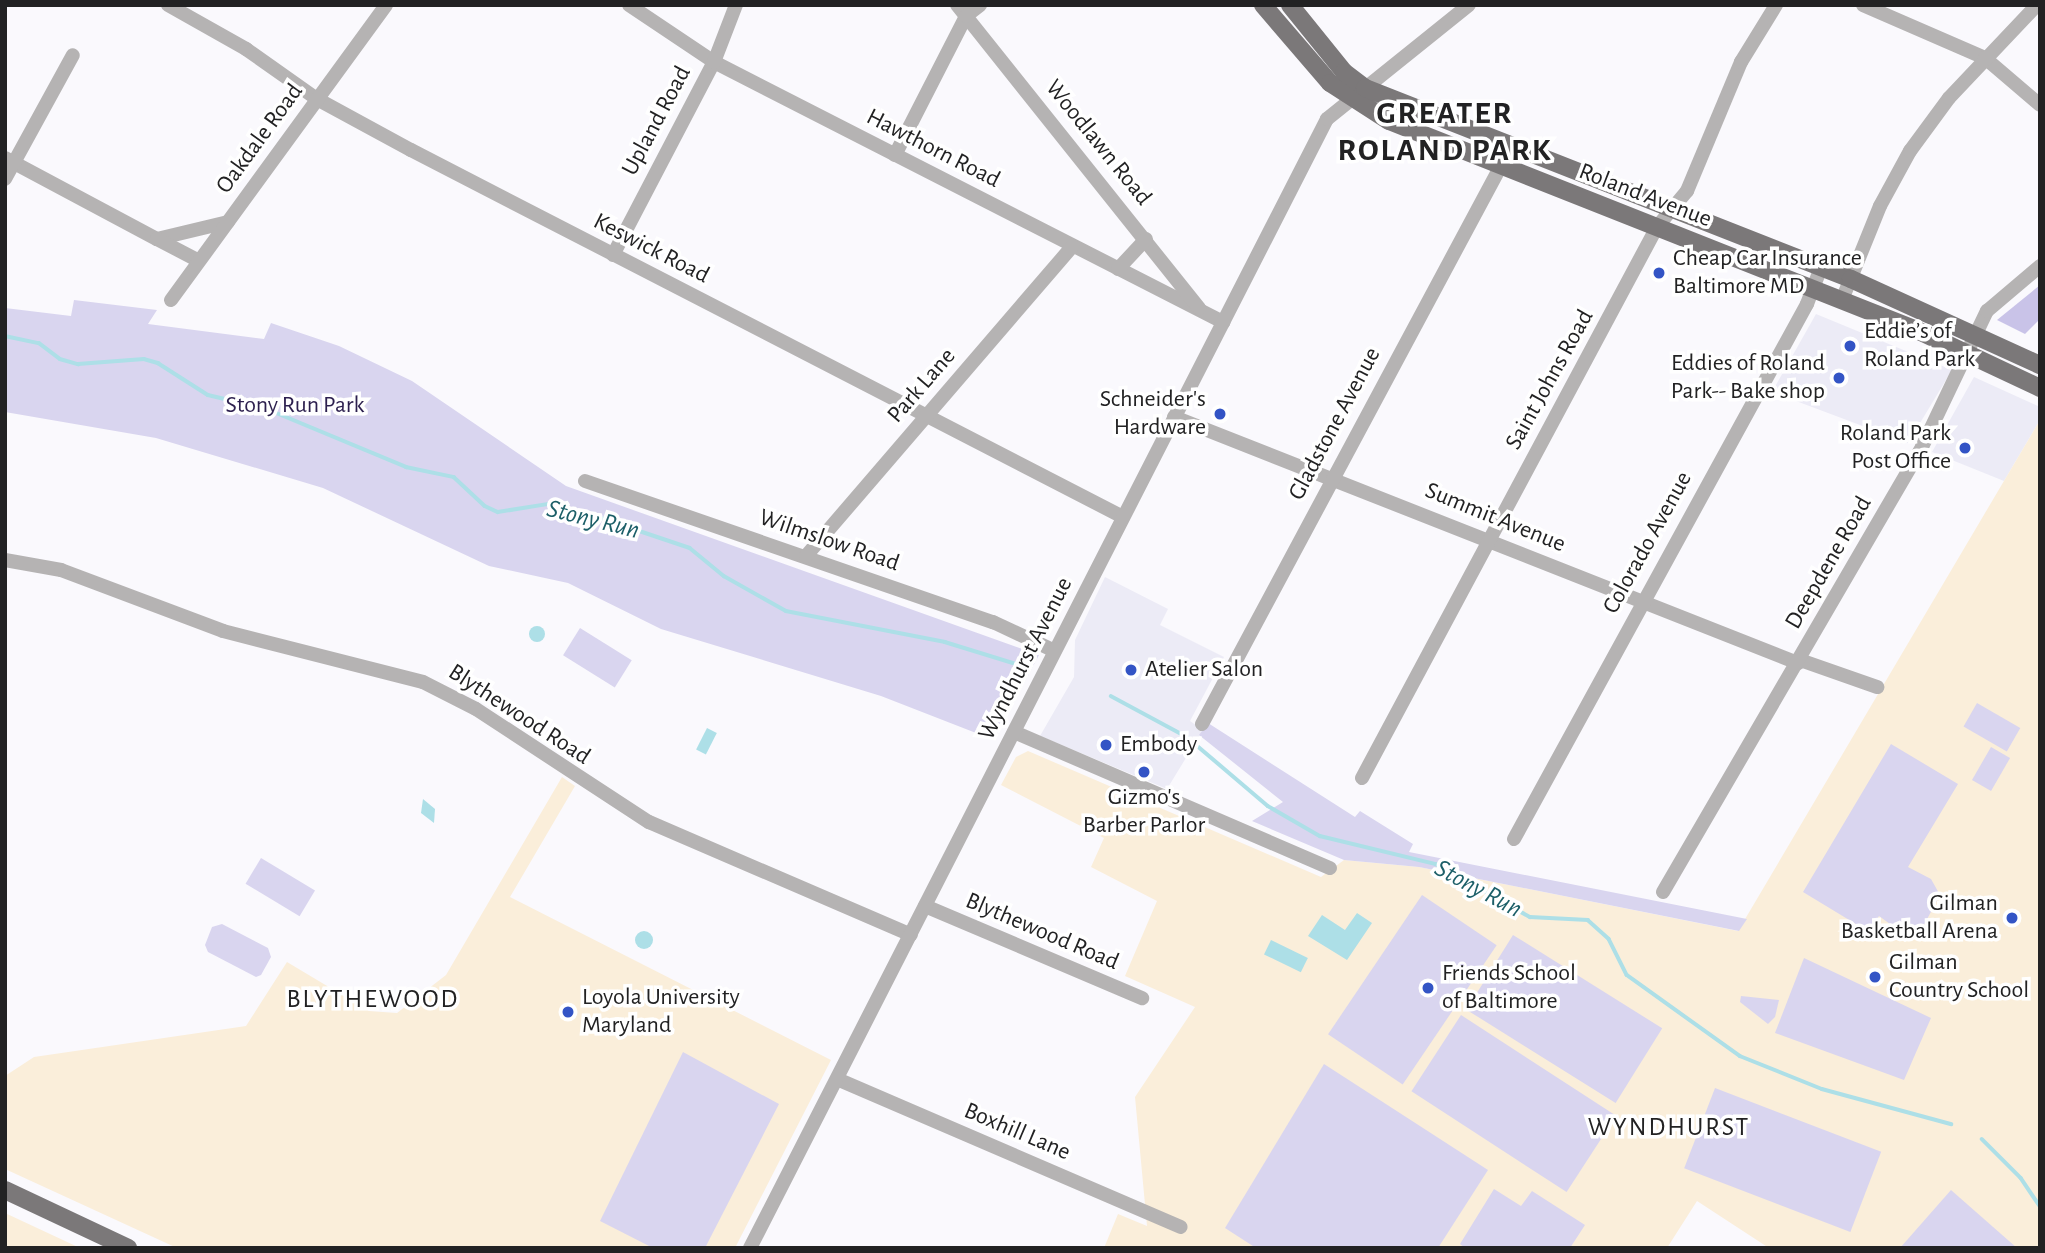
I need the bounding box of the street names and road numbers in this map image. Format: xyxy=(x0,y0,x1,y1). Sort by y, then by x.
street label: Upland Road xyxy=(616,61,698,181)
street label: Woodlawn Road xyxy=(1039,74,1157,212)
street label: Oakdale Road xyxy=(210,78,310,200)
street label: Hawthorn Road xyxy=(861,103,1005,195)
street label: Roland Avenue xyxy=(1575,158,1715,234)
street label: Keswick Road xyxy=(588,207,714,291)
street label: Saint Johns Road xyxy=(1500,305,1600,455)
street label: Park Lane xyxy=(882,343,962,429)
street label: Gladstone Avenue xyxy=(1283,343,1387,505)
street label: Colorado Avenue xyxy=(1597,467,1699,619)
street label: Summit Avenue xyxy=(1421,477,1569,559)
street label: Deepdene Road xyxy=(1779,492,1879,634)
street label: Wilmslow Road xyxy=(755,504,903,578)
street label: Wyndhurst Avenue xyxy=(973,573,1079,745)
street label: Blythewood Road xyxy=(442,658,596,772)
street label: Blythewood Road xyxy=(961,887,1123,977)
street label: Boxhill Lane xyxy=(959,1097,1075,1167)

